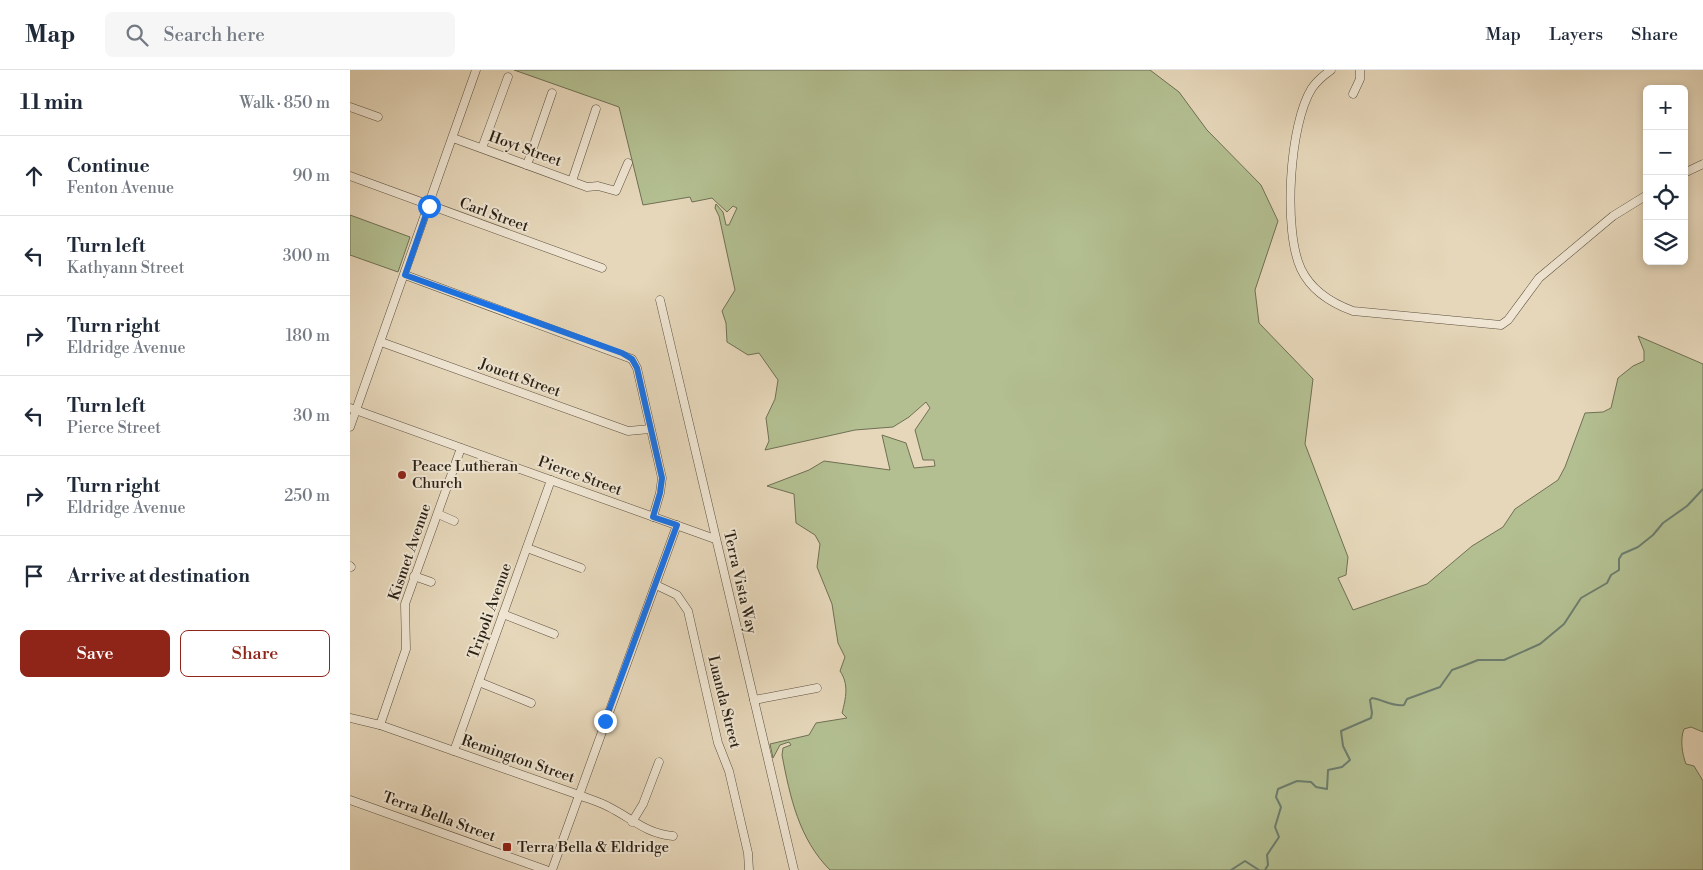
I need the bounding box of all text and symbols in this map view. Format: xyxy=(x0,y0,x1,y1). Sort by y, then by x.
search box xyxy=(105,12,455,57)
text: Map xyxy=(25,20,75,50)
icon: search xyxy=(123,21,151,49)
text: Search here xyxy=(163,23,265,47)
text: Map xyxy=(1486,23,1521,46)
text: Layers xyxy=(1549,23,1603,46)
text: Share xyxy=(1631,23,1678,46)
map controls xyxy=(1643,85,1688,265)
button: + xyxy=(1643,85,1688,130)
text: 11 min xyxy=(20,90,83,116)
text: Walk · 850 m xyxy=(240,93,330,113)
street label: Hoyt Street xyxy=(486,127,565,171)
button: − xyxy=(1643,130,1688,175)
text: Continue xyxy=(67,154,150,178)
icon: ahead xyxy=(20,162,48,190)
text: 90 m xyxy=(292,166,330,186)
button: locate xyxy=(1643,175,1688,220)
text: Fenton Avenue xyxy=(67,178,174,198)
street label: Carl Street xyxy=(457,194,532,237)
route start xyxy=(418,195,441,218)
button: layers xyxy=(1643,220,1688,265)
text: Turn left xyxy=(67,234,146,258)
icon: left xyxy=(20,242,48,270)
text: 300 m xyxy=(283,246,330,266)
text: Kathyann Street xyxy=(67,258,184,278)
text: Turn right xyxy=(67,314,160,338)
icon: right xyxy=(20,322,48,350)
text: 180 m xyxy=(286,326,330,346)
text: Eldridge Avenue xyxy=(67,338,186,358)
street label: Jouett Street xyxy=(476,354,564,402)
text: Turn left xyxy=(67,394,146,418)
icon: left xyxy=(20,402,48,430)
text: 30 m xyxy=(293,406,330,426)
text: Pierce Street xyxy=(67,418,161,438)
street label: Pierce Street xyxy=(535,452,625,500)
place label: Peace Lutheran Church xyxy=(412,457,518,493)
marker: Peace Lutheran Church xyxy=(396,469,408,481)
text: Turn right xyxy=(67,474,160,498)
icon: right xyxy=(20,482,48,510)
text: 250 m xyxy=(284,486,330,506)
text: Eldridge Avenue xyxy=(67,498,186,518)
street label: Kismet Avenue xyxy=(385,501,435,603)
street label: Terra Vista Way xyxy=(719,528,761,636)
street label: Tripoli Avenue xyxy=(464,560,516,662)
icon: arrive xyxy=(20,562,48,590)
text: Arrive at destination xyxy=(67,564,250,588)
button: Save xyxy=(20,630,170,677)
button: Share xyxy=(180,630,330,677)
street label: Luanda Street xyxy=(703,654,745,751)
route end xyxy=(594,710,617,733)
street label: Remington Street xyxy=(459,731,578,788)
street label: Terra Bella Street xyxy=(380,788,499,847)
place label: Terra Bella & Eldridge xyxy=(517,838,669,857)
marker: Terra Bella & Eldridge xyxy=(501,841,513,853)

